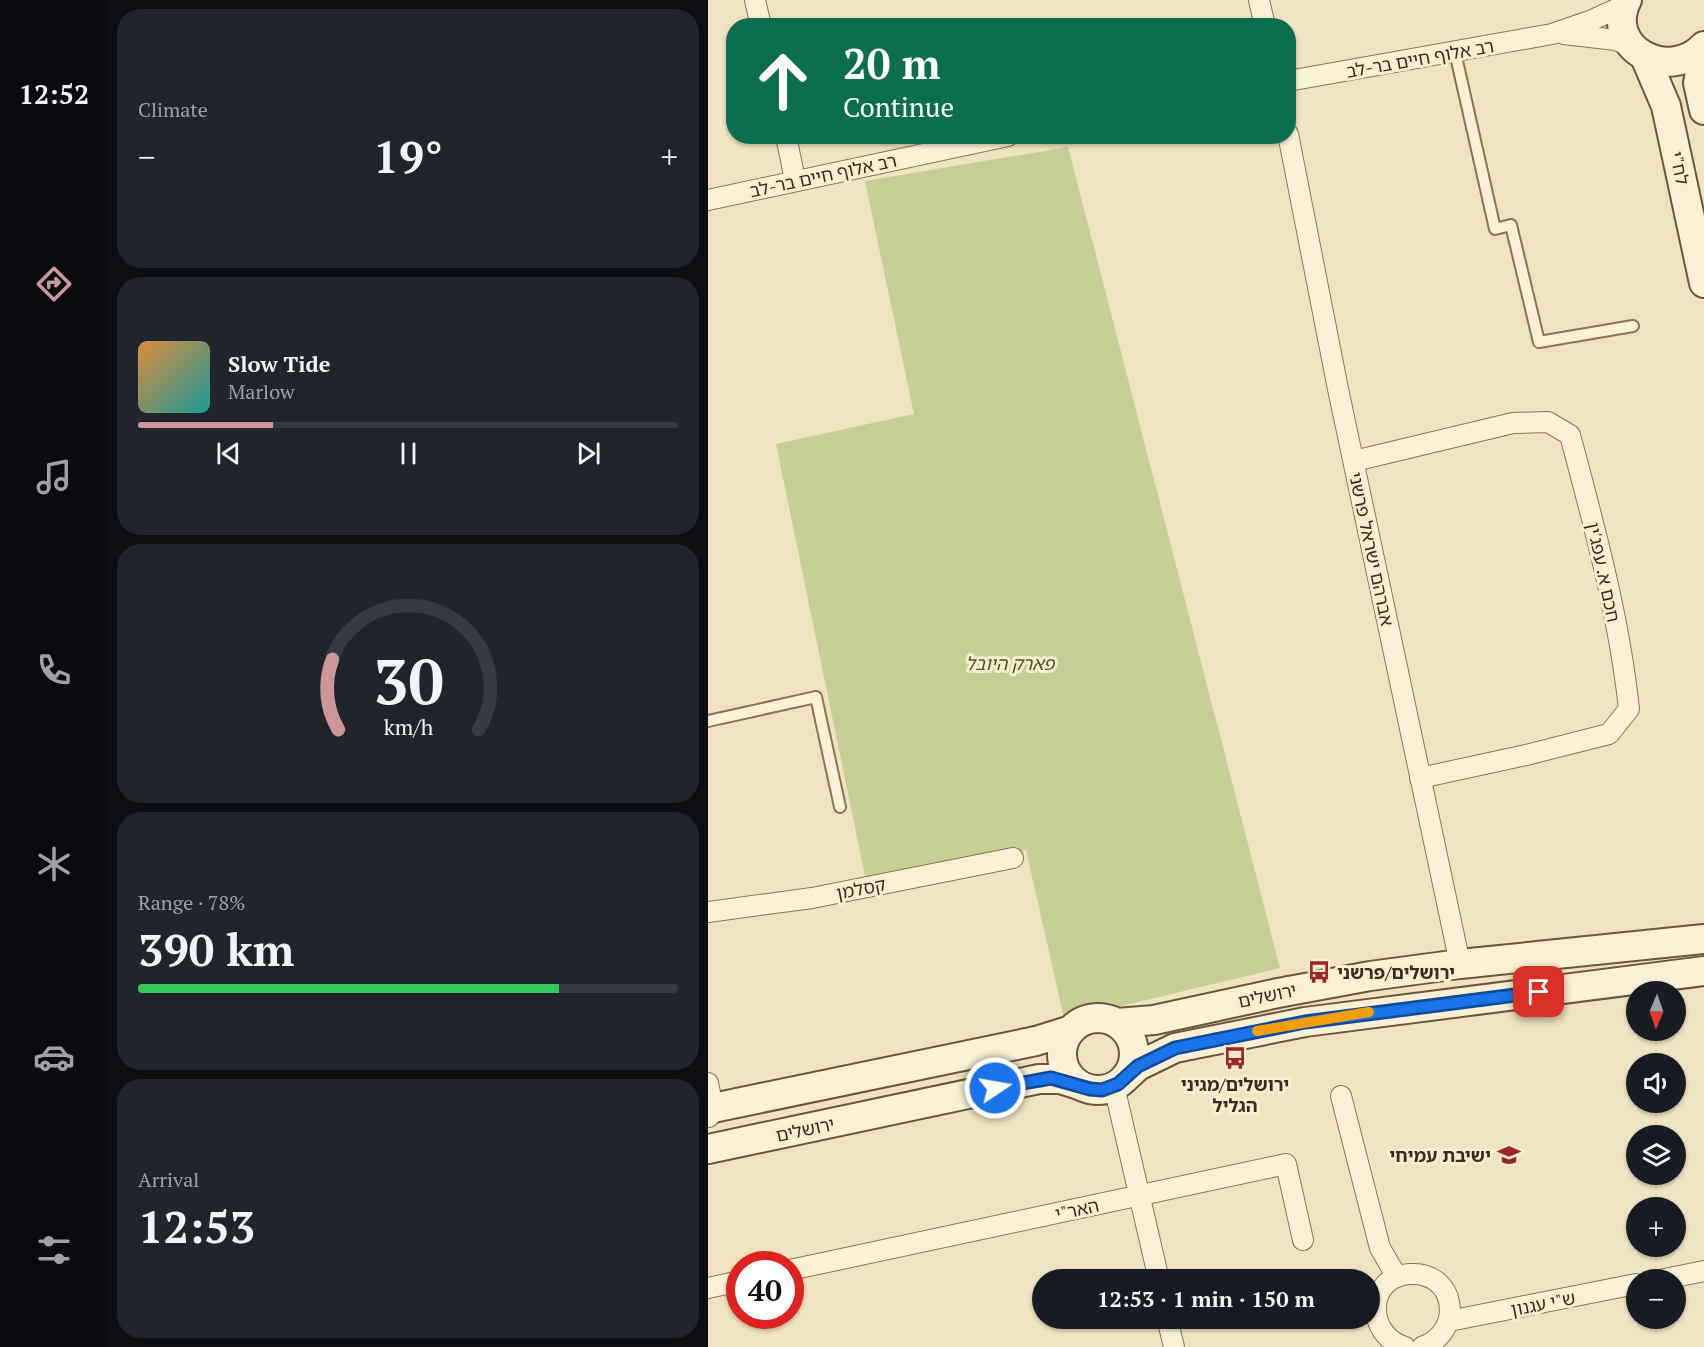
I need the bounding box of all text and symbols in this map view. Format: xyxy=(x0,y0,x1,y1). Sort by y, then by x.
street label: רב אלוף חיים בר-לב xyxy=(1344,33,1496,83)
text: 20 m xyxy=(843,35,941,91)
icon: ahead xyxy=(744,42,822,120)
text: 12:52 xyxy=(19,76,89,112)
text: Continue xyxy=(843,89,954,125)
text: Climate xyxy=(138,96,208,123)
text: 19° xyxy=(373,126,443,186)
text: − xyxy=(138,135,156,178)
text: + xyxy=(660,135,678,178)
street label: רב אלוף חיים בר-לב xyxy=(747,148,899,202)
street label: לח"י xyxy=(1665,149,1695,187)
icon: directions xyxy=(33,263,75,305)
text: Slow Tide xyxy=(228,349,331,378)
text: Marlow xyxy=(228,378,295,405)
icon: previous xyxy=(212,437,245,470)
icon: pause xyxy=(392,437,425,470)
icon: next xyxy=(572,437,605,470)
icon: music xyxy=(33,456,75,498)
street label: אברהם ישראל פרשני xyxy=(1344,470,1400,628)
street label: חכם א. עפג'ין xyxy=(1582,520,1626,624)
text: 30 xyxy=(373,640,443,723)
icon: phone xyxy=(33,649,75,691)
park label: פארק היובל xyxy=(966,651,1056,675)
text: km/h xyxy=(383,714,433,742)
icon: climate xyxy=(33,843,75,885)
street label: קסלמן xyxy=(834,871,888,905)
text: Range · 78% xyxy=(138,889,245,916)
text: 390 km xyxy=(138,919,294,979)
bus stop icon: ירושלים/פרשני xyxy=(1306,959,1332,985)
place label: ירושלים/פרשני xyxy=(1337,960,1455,984)
pin xyxy=(1513,966,1564,1017)
icon: arrive xyxy=(1522,975,1555,1008)
street label: ירושלים xyxy=(1235,977,1299,1013)
north arrow xyxy=(1626,981,1686,1041)
map controls xyxy=(1626,981,1686,1329)
icon: car xyxy=(33,1036,75,1078)
bus stop icon: ירושלים/מגיני הגליל xyxy=(1222,1045,1248,1071)
button: sound xyxy=(1626,1053,1686,1113)
position arrow xyxy=(963,1056,1027,1120)
place label: ירושלים/מגיני הגליל xyxy=(1181,1072,1289,1117)
street label: ירושלים xyxy=(773,1111,837,1147)
button: layers xyxy=(1626,1125,1686,1185)
school or university icon: ישיבת עמיחי xyxy=(1496,1142,1522,1168)
place label: ישיבת עמיחי xyxy=(1389,1143,1491,1167)
text: Arrival xyxy=(138,1166,199,1193)
street label: האר"י xyxy=(1053,1193,1101,1225)
text: 12:53 xyxy=(138,1196,255,1256)
button: + xyxy=(1626,1197,1686,1257)
icon: filters xyxy=(33,1229,75,1271)
speed limit sign: 40 xyxy=(726,1251,804,1329)
button: − xyxy=(1626,1269,1686,1329)
text: 12:53 · 1 min · 150 m xyxy=(1097,1284,1315,1313)
street label: ש"י עגנון xyxy=(1509,1285,1577,1321)

